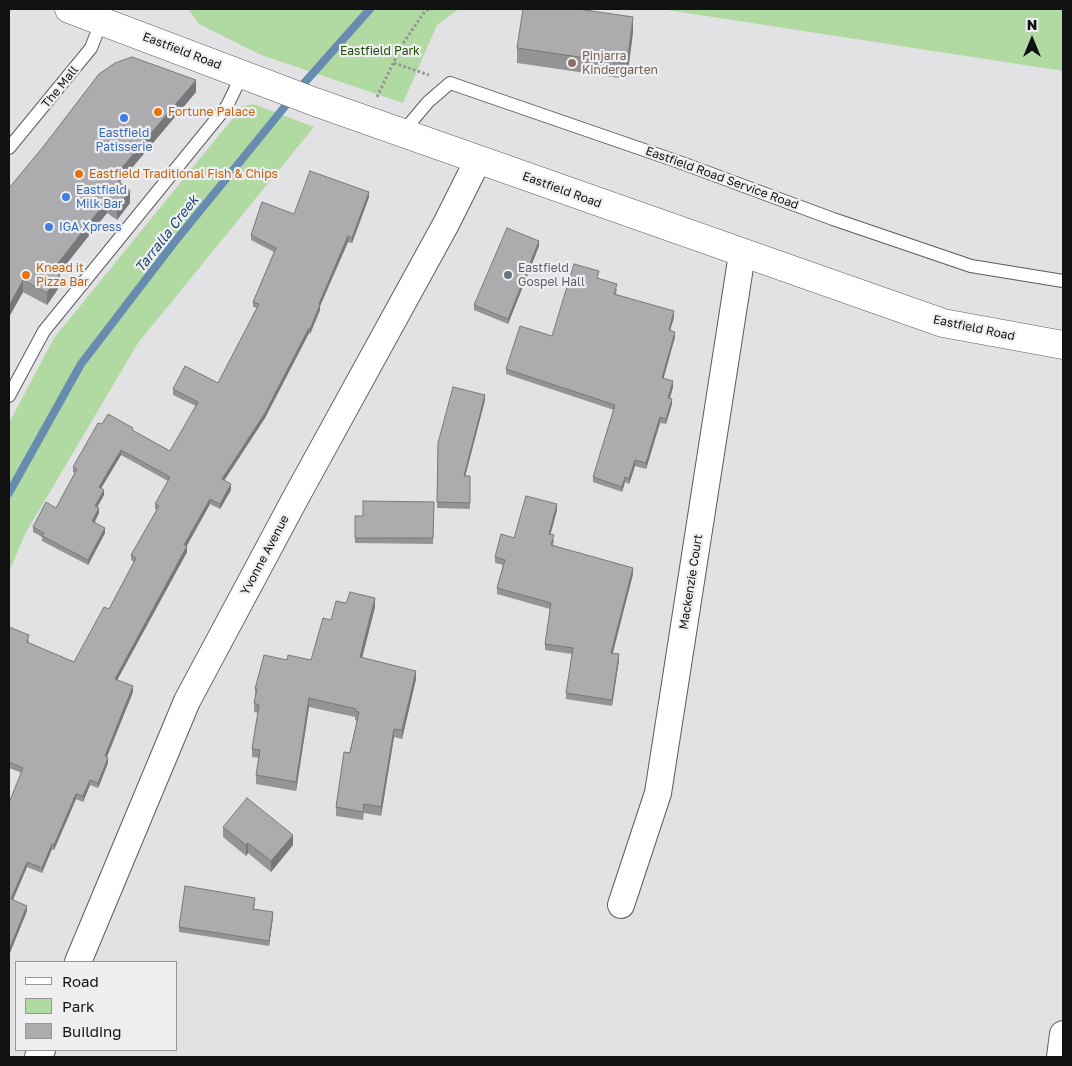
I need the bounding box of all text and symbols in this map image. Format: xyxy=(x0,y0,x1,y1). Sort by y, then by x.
north arrow xyxy=(1007,15,1057,65)
text: N xyxy=(1027,16,1037,33)
street label: Eastfield Road xyxy=(141,29,223,73)
park label: Eastfield Park xyxy=(340,44,420,58)
place label: Pinjarra Kindergarten xyxy=(582,49,658,77)
marker: Pinjarra Kindergarten xyxy=(566,57,578,69)
street label: The Mall xyxy=(39,63,81,111)
place label: Fortune Palace xyxy=(168,105,255,119)
marker: Fortune Palace xyxy=(152,106,164,118)
marker: Eastfield Patisserie xyxy=(118,112,130,124)
place label: Eastfield Patisserie xyxy=(96,126,152,154)
street label: Eastfield Road Service Road xyxy=(644,144,800,212)
place label: Eastfield Traditional Fish & Chips xyxy=(89,167,278,181)
marker: Eastfield Traditional Fish & Chips xyxy=(73,168,85,180)
street label: Eastfield Road xyxy=(520,169,604,211)
place label: Eastfield Milk Bar xyxy=(76,183,127,211)
marker: Eastfield Milk Bar xyxy=(60,191,72,203)
water label: Tarralla Creek xyxy=(132,192,202,276)
place label: IGA Xpress xyxy=(59,220,122,234)
marker: IGA Xpress xyxy=(43,221,55,233)
place label: Knead it Pizza Bar xyxy=(36,261,89,289)
place label: Eastfield Gospel Hall xyxy=(518,261,585,289)
marker: Knead it Pizza Bar xyxy=(20,269,32,281)
marker: Eastfield Gospel Hall xyxy=(502,269,514,281)
street label: Eastfield Road xyxy=(932,312,1016,344)
street label: Yvonne Avenue xyxy=(238,513,292,597)
street label: Mackenzie Court xyxy=(676,533,706,631)
legend xyxy=(15,961,178,1051)
text: Road xyxy=(62,972,99,990)
text: Park xyxy=(62,997,94,1015)
text: Building xyxy=(62,1022,122,1040)

